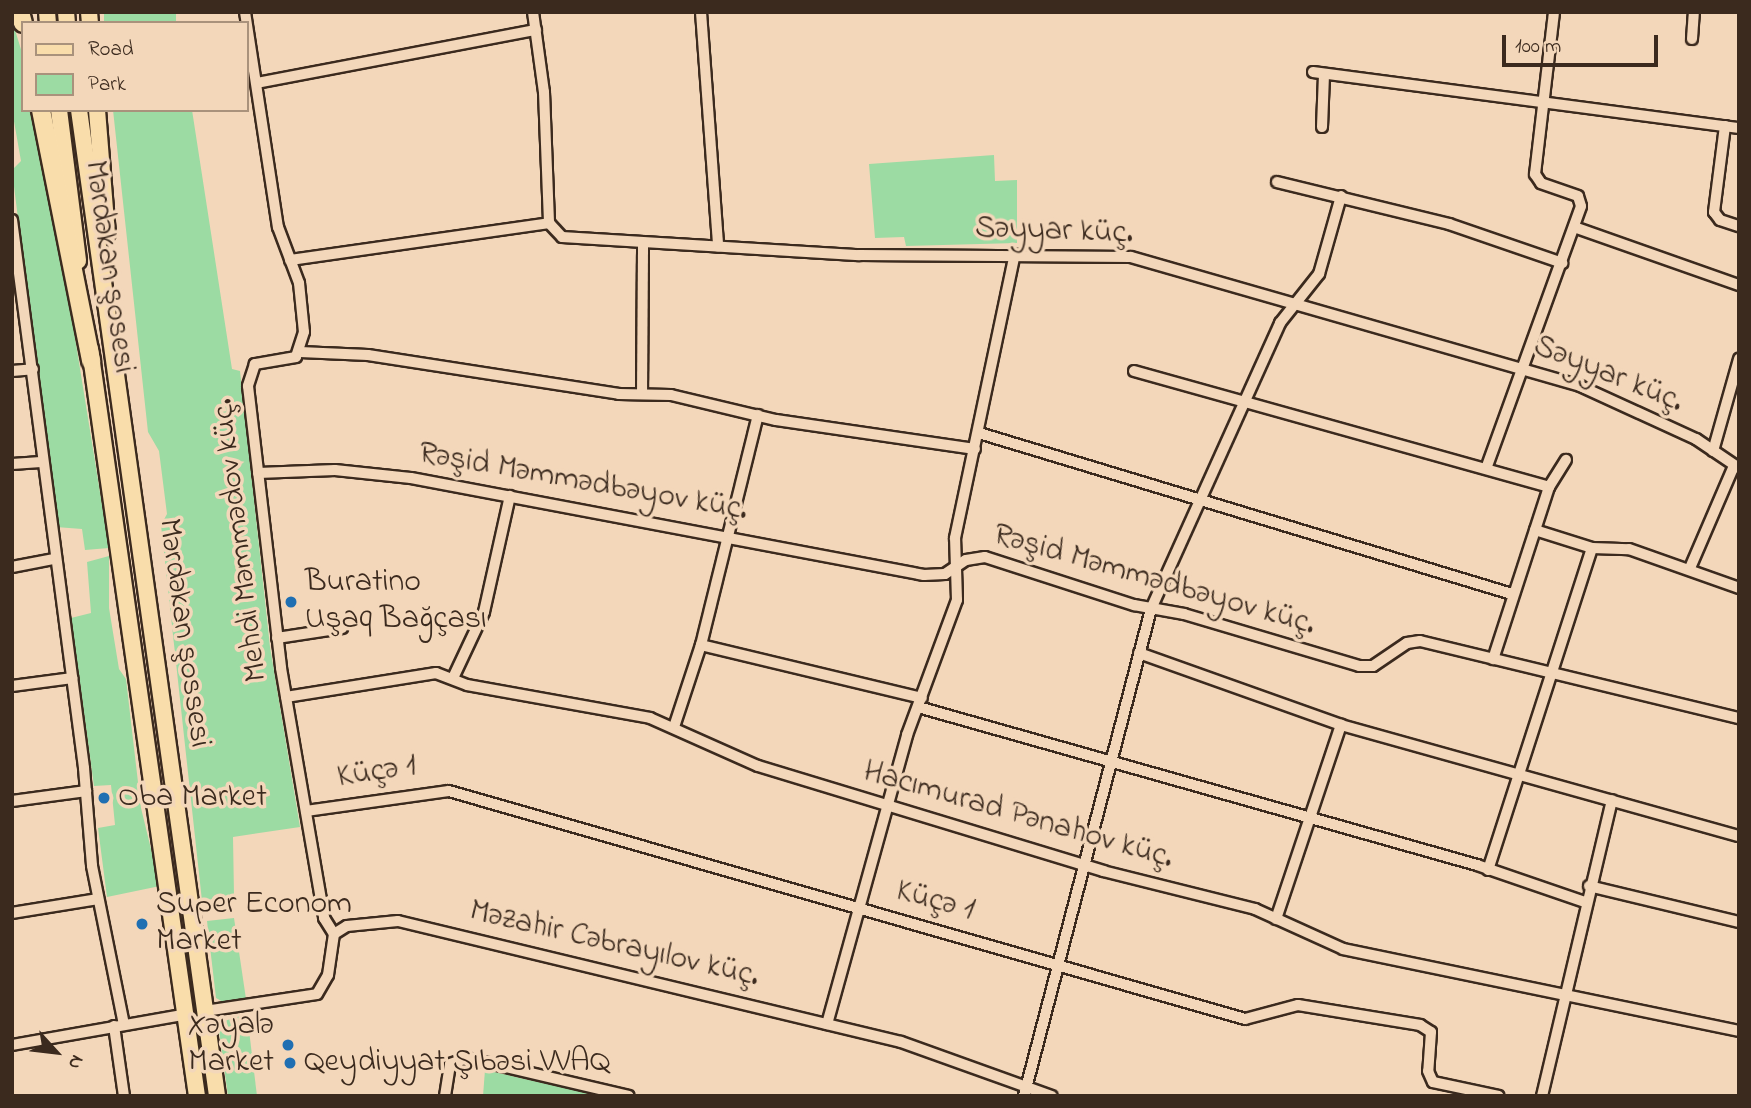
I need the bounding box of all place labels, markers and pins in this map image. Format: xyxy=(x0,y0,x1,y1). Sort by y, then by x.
place label: Buratino Uşaq Bağçası xyxy=(305,565,487,640)
marker: Buratino Uşaq Bağçası xyxy=(283,594,299,610)
place label: Oba Market xyxy=(118,779,267,817)
marker: Oba Market xyxy=(96,790,112,806)
place label: Super Econom Market xyxy=(156,887,352,962)
marker: Super Econom Market xyxy=(134,916,150,932)
place label: Xəyalə Market xyxy=(188,1008,274,1083)
marker: Xəyalə Market xyxy=(280,1037,296,1053)
place label: Qeydiyyat Şıbəsi VVAQ xyxy=(304,1044,610,1082)
marker: Qeydiyyat Şıbəsi VVAQ xyxy=(282,1055,298,1071)

